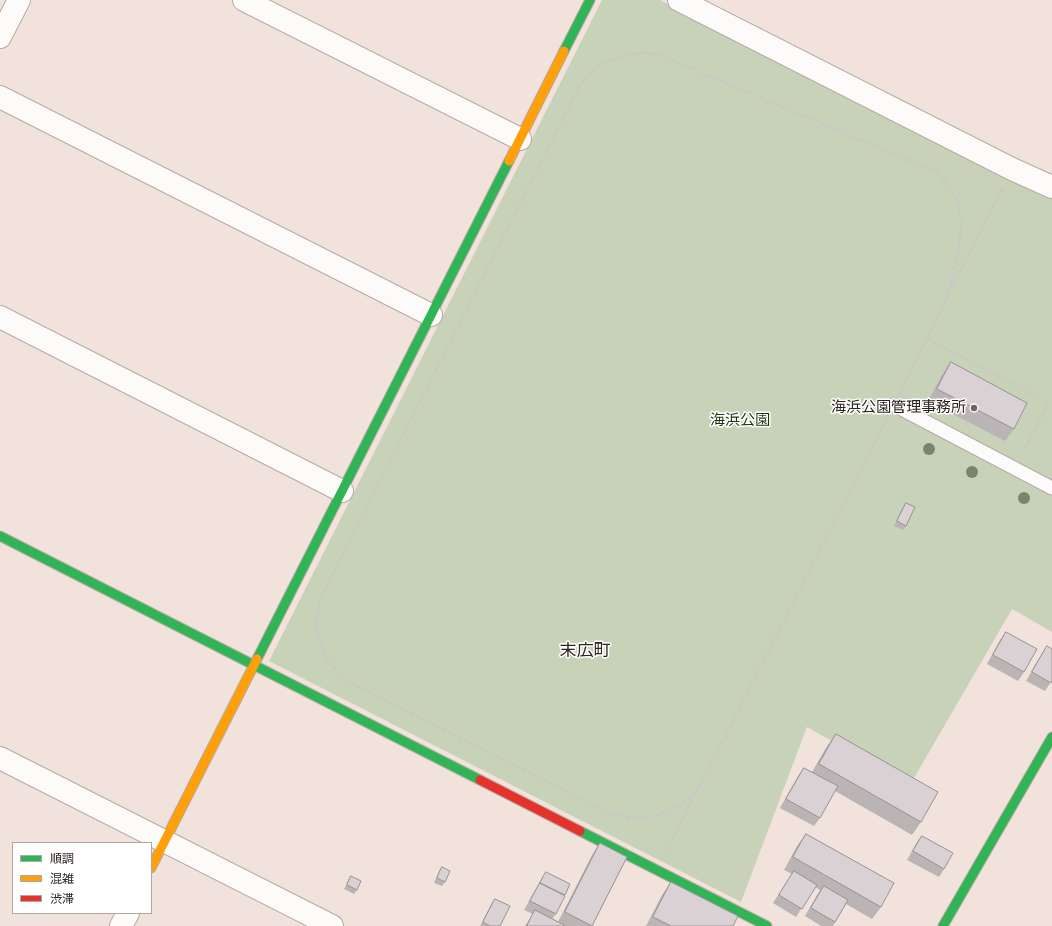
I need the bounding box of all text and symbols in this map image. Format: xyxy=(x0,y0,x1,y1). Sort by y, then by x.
place label: 海浜公園管理事務所 xyxy=(831,399,966,417)
marker: 海浜公園管理事務所 xyxy=(969,403,979,413)
park label: 海浜公園 xyxy=(710,412,770,430)
district label: 末広町 xyxy=(560,642,610,662)
legend xyxy=(12,842,152,914)
text: 順調 xyxy=(50,852,74,867)
text: 混雑 xyxy=(50,872,74,887)
text: 渋滞 xyxy=(50,892,74,907)

